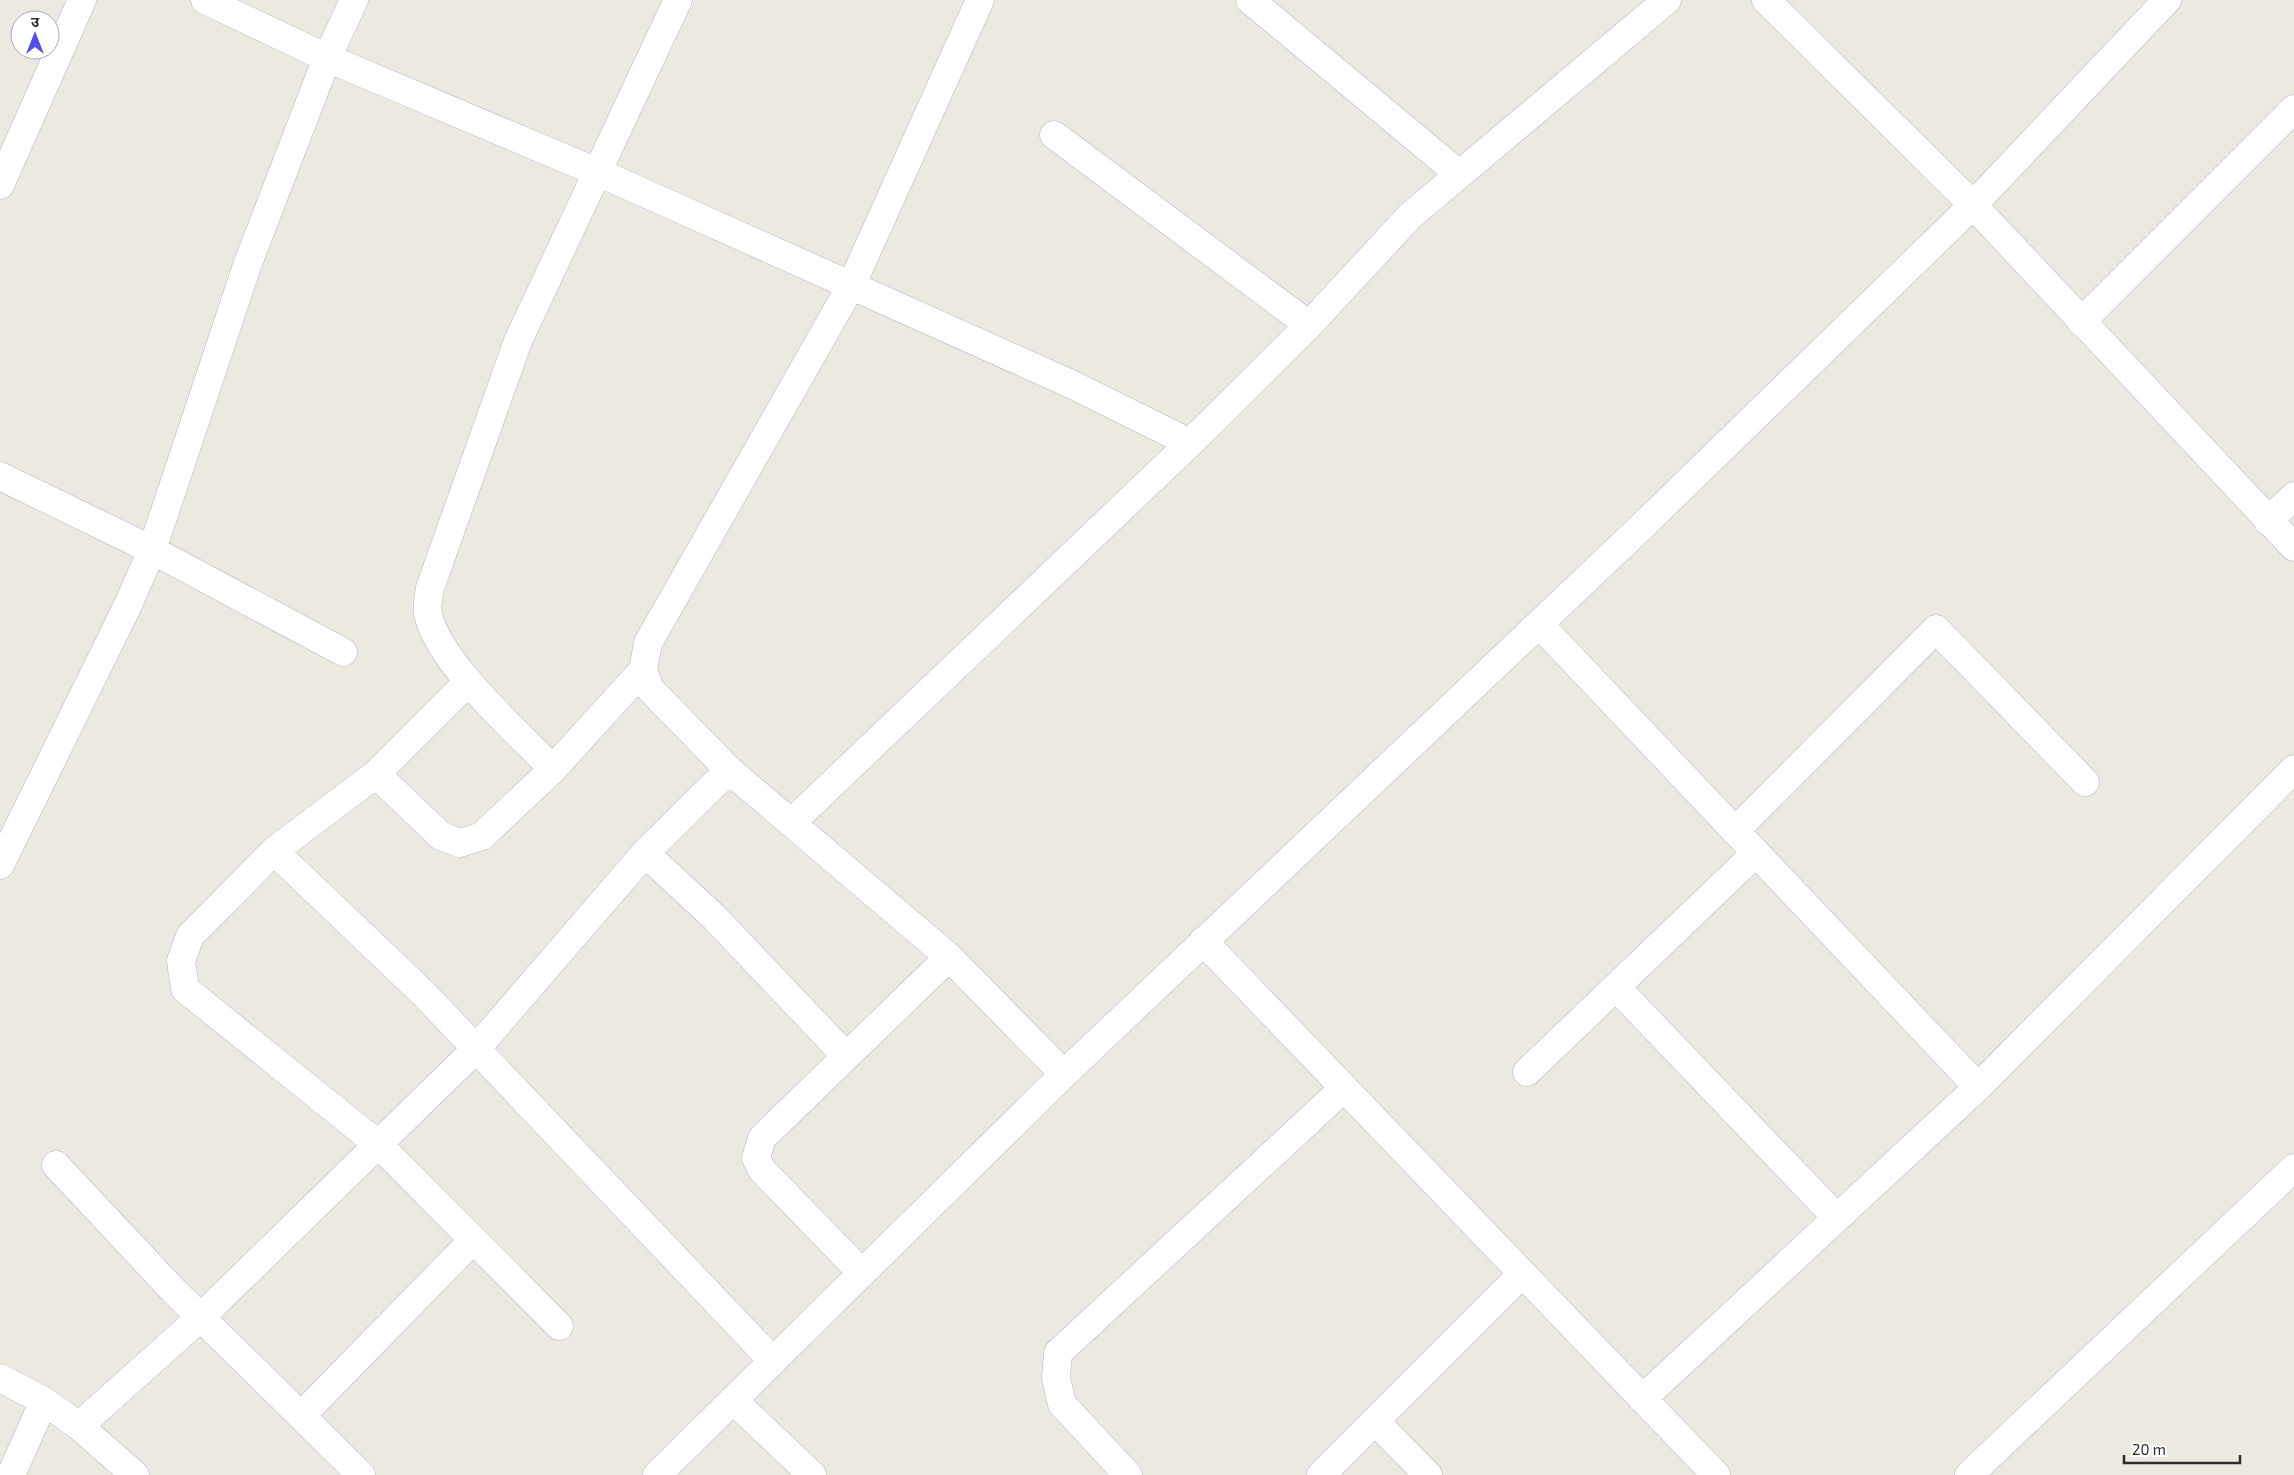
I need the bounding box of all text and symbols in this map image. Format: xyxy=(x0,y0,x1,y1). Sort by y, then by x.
north arrow xyxy=(10,10,60,60)
text: उ xyxy=(31,13,40,30)
scale bar xyxy=(2124,1432,2240,1464)
text: 20 m xyxy=(2132,1440,2166,1458)

